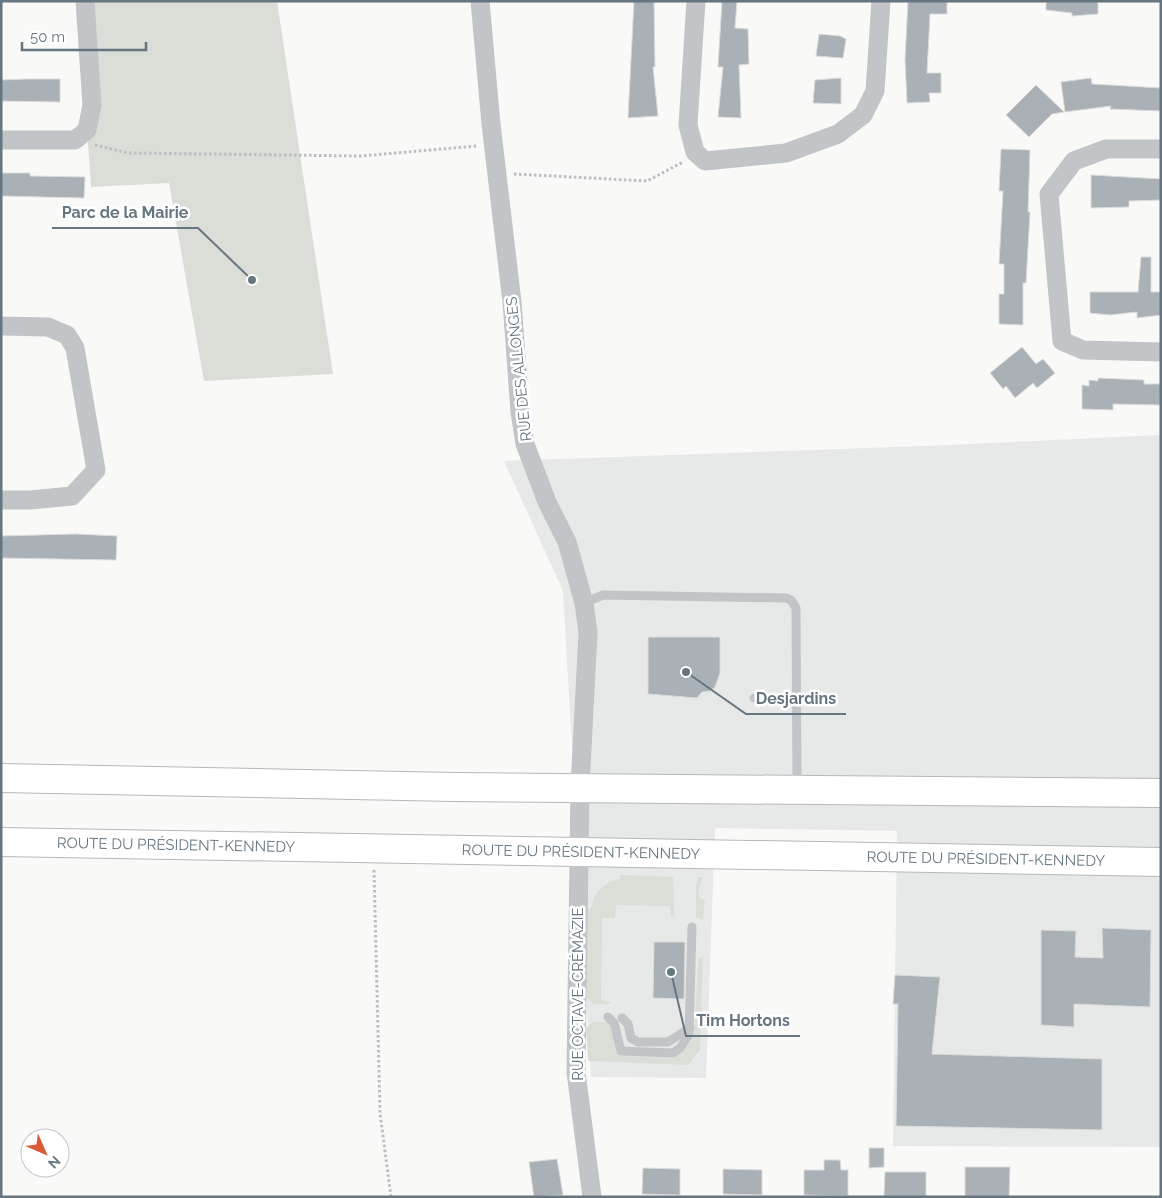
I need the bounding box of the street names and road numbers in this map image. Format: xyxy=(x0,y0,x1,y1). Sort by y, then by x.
street label: RUE DES ALLONGES xyxy=(502,296,536,442)
street label: ROUTE DU PRÉSIDENT-KENNEDY xyxy=(57,834,296,856)
street label: ROUTE DU PRÉSIDENT-KENNEDY xyxy=(462,841,701,863)
street label: ROUTE DU PRÉSIDENT-KENNEDY xyxy=(866,848,1105,870)
street label: RUE OCTAVE-CRÉMAZIE xyxy=(569,907,587,1081)

